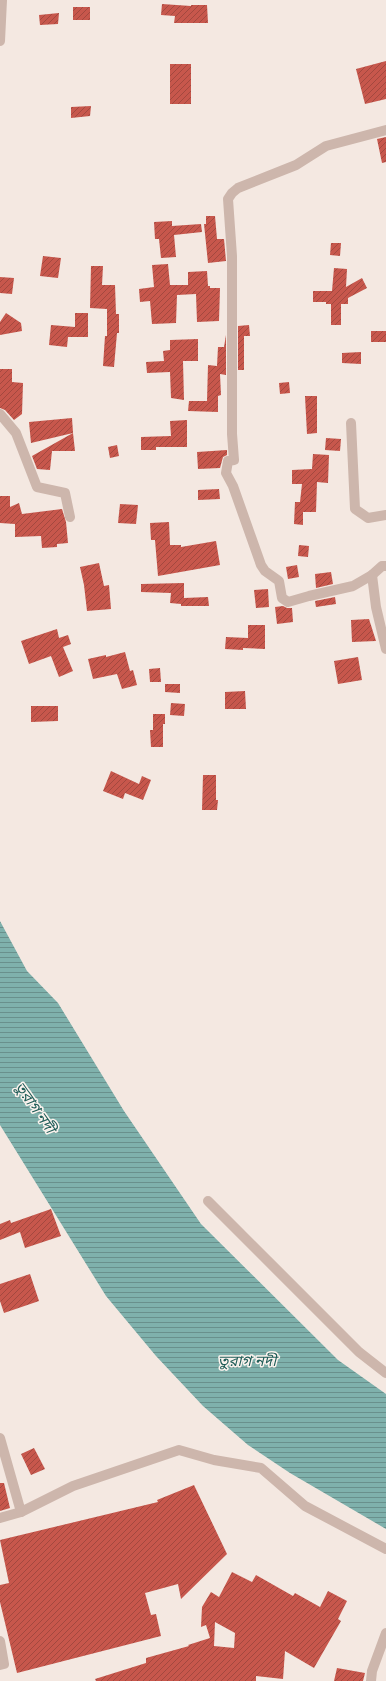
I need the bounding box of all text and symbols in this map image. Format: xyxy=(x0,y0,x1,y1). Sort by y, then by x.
water label: তুরাগ নদী xyxy=(11,1078,62,1139)
water label: তুরাগ নদী xyxy=(218,1351,279,1370)

